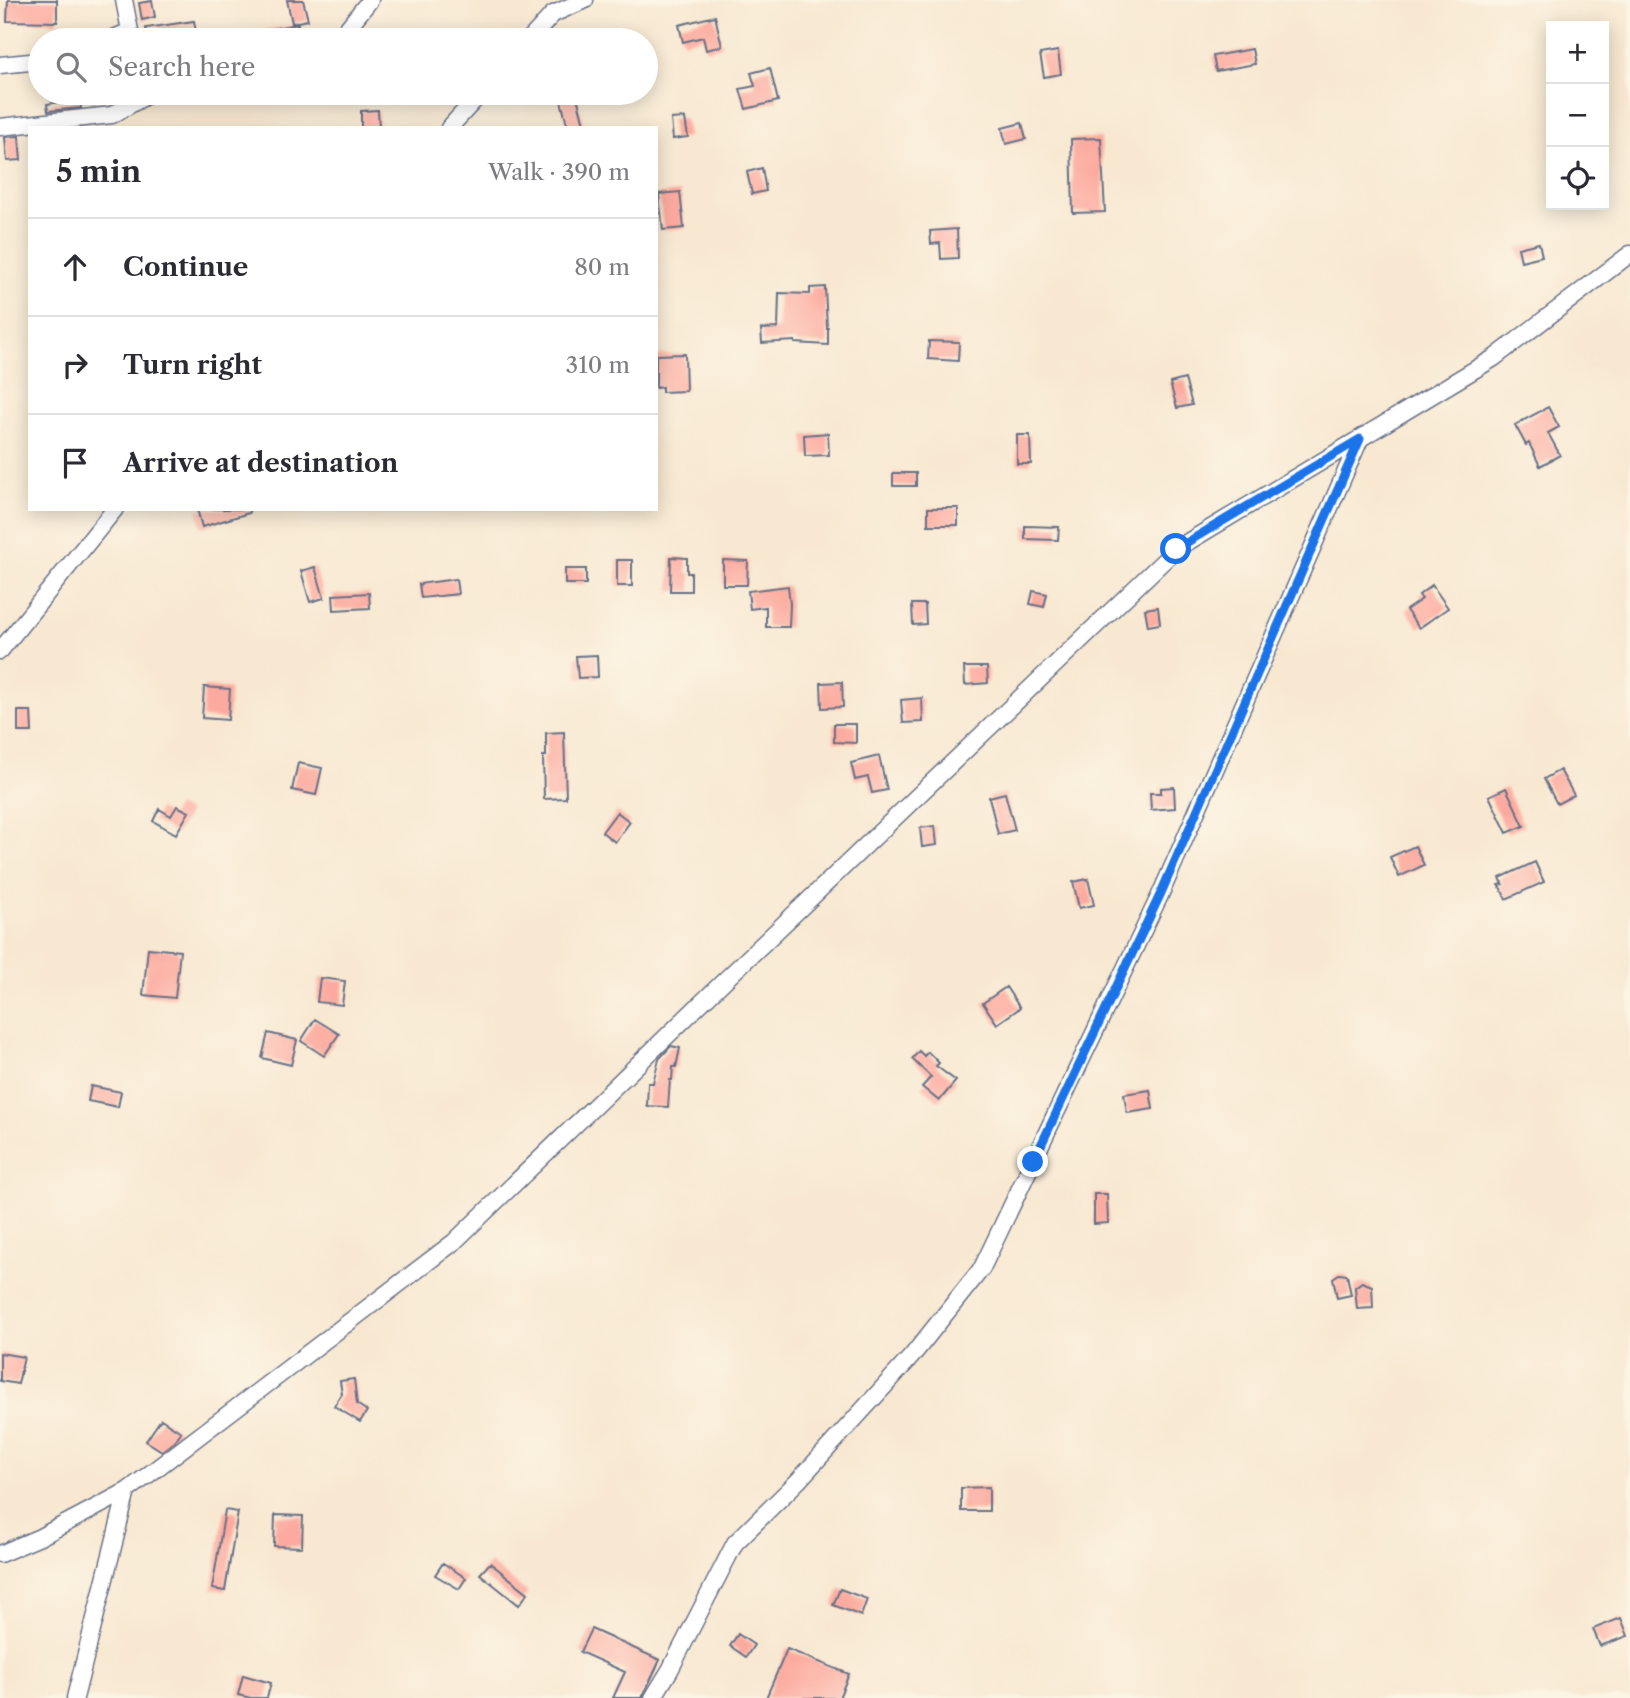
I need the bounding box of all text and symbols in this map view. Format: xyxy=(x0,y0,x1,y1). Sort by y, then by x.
map controls xyxy=(1546,21,1609,210)
button: + xyxy=(1546,21,1609,84)
search box xyxy=(28,28,658,105)
icon: search xyxy=(52,48,90,86)
text: Search here xyxy=(108,51,255,83)
button: − xyxy=(1546,84,1609,147)
button: locate xyxy=(1546,147,1609,210)
text: 5 min xyxy=(56,153,141,190)
text: Walk · 390 m xyxy=(488,158,630,186)
icon: ahead xyxy=(56,248,94,286)
text: Continue xyxy=(123,251,248,283)
text: 80 m xyxy=(574,253,630,281)
icon: right xyxy=(56,346,94,384)
text: Turn right xyxy=(123,349,262,381)
text: 310 m xyxy=(566,351,630,379)
icon: arrive xyxy=(56,444,94,482)
text: Arrive at destination xyxy=(123,447,398,479)
route start xyxy=(1160,533,1191,564)
route end xyxy=(1017,1146,1048,1177)

